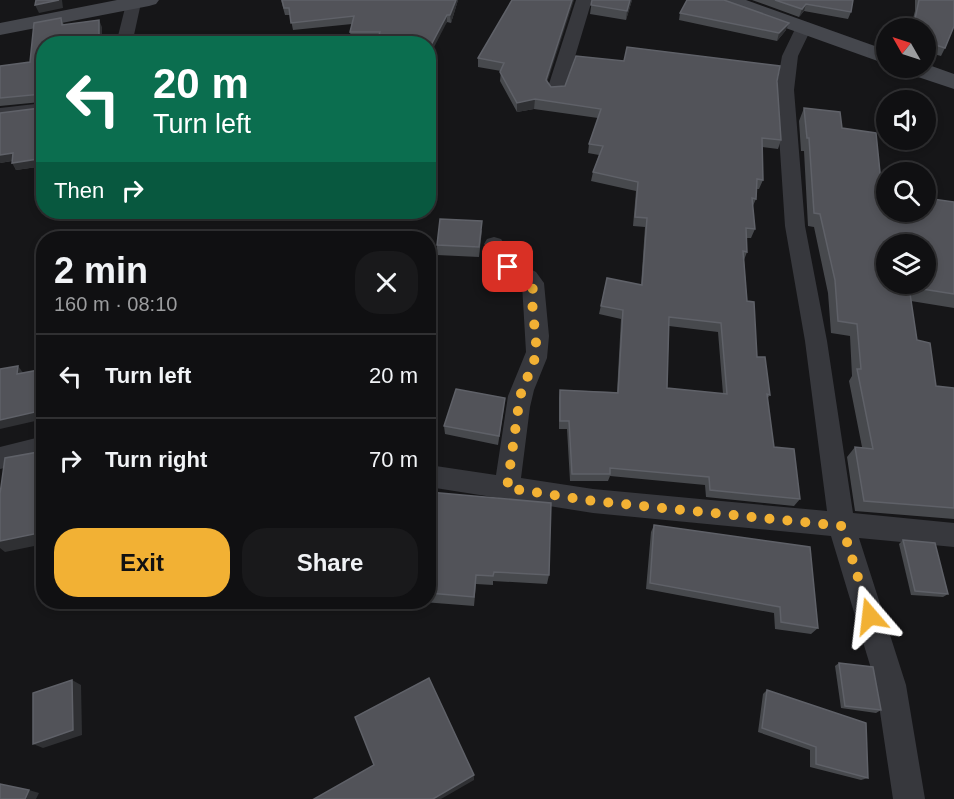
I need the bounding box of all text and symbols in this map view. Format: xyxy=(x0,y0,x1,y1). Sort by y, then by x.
north arrow xyxy=(876,18,936,78)
map controls xyxy=(876,18,936,294)
icon: left xyxy=(54,60,132,138)
text: 20 m xyxy=(153,60,249,107)
button: sound xyxy=(876,90,936,150)
text: Turn left xyxy=(153,109,251,139)
button: search xyxy=(876,162,936,222)
icon: right xyxy=(116,174,149,207)
text: Then xyxy=(54,178,104,203)
button: layers xyxy=(876,234,936,294)
pin xyxy=(482,241,533,292)
text: 2 min xyxy=(54,250,148,291)
icon: arrive xyxy=(491,250,524,283)
button: close xyxy=(355,251,418,314)
text: 160 m · 08:10 xyxy=(54,293,177,315)
icon: left xyxy=(54,360,87,393)
text: Turn left xyxy=(105,363,191,388)
text: 20 m xyxy=(369,363,418,388)
icon: right xyxy=(54,444,87,477)
text: Turn right xyxy=(105,447,207,472)
text: 70 m xyxy=(369,447,418,472)
button: Exit xyxy=(54,528,230,597)
button: Share xyxy=(242,528,418,597)
position arrow xyxy=(838,584,902,648)

